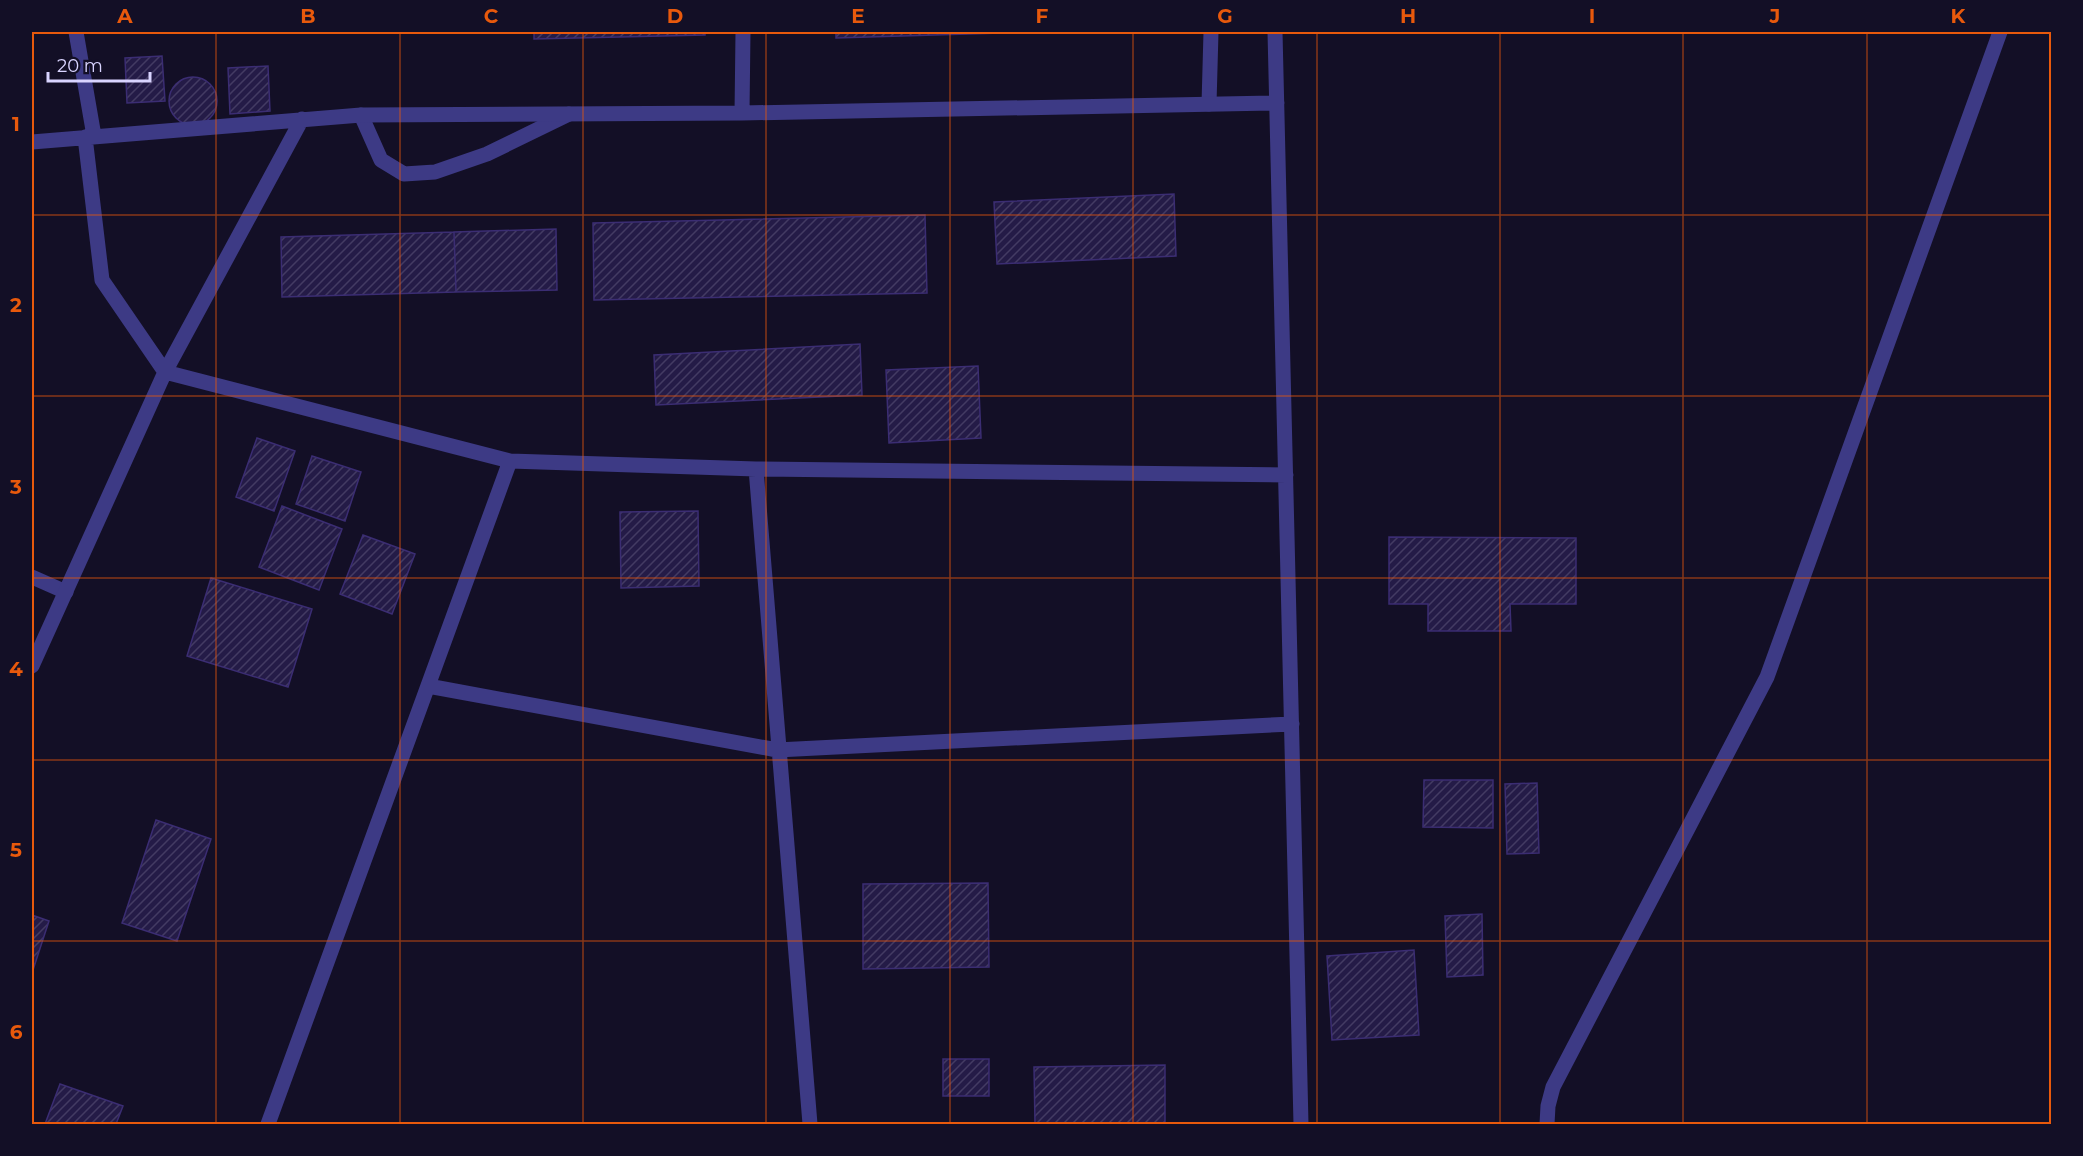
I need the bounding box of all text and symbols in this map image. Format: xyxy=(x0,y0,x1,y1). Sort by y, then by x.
text: A xyxy=(116,4,133,28)
text: B xyxy=(300,4,316,28)
text: C xyxy=(484,4,499,28)
text: D xyxy=(667,4,683,28)
text: E xyxy=(851,4,865,28)
text: F xyxy=(1036,4,1049,28)
text: G xyxy=(1217,4,1233,28)
text: H xyxy=(1400,4,1416,28)
text: I xyxy=(1589,4,1595,28)
text: J xyxy=(1769,4,1780,28)
text: K xyxy=(1951,4,1967,28)
scale bar xyxy=(48,45,150,83)
text: 20 m xyxy=(57,55,103,77)
text: 1 xyxy=(12,112,20,136)
text: 2 xyxy=(10,293,22,317)
text: 3 xyxy=(9,475,22,499)
text: 4 xyxy=(9,657,23,681)
text: 5 xyxy=(10,838,22,862)
text: 6 xyxy=(10,1020,23,1044)

